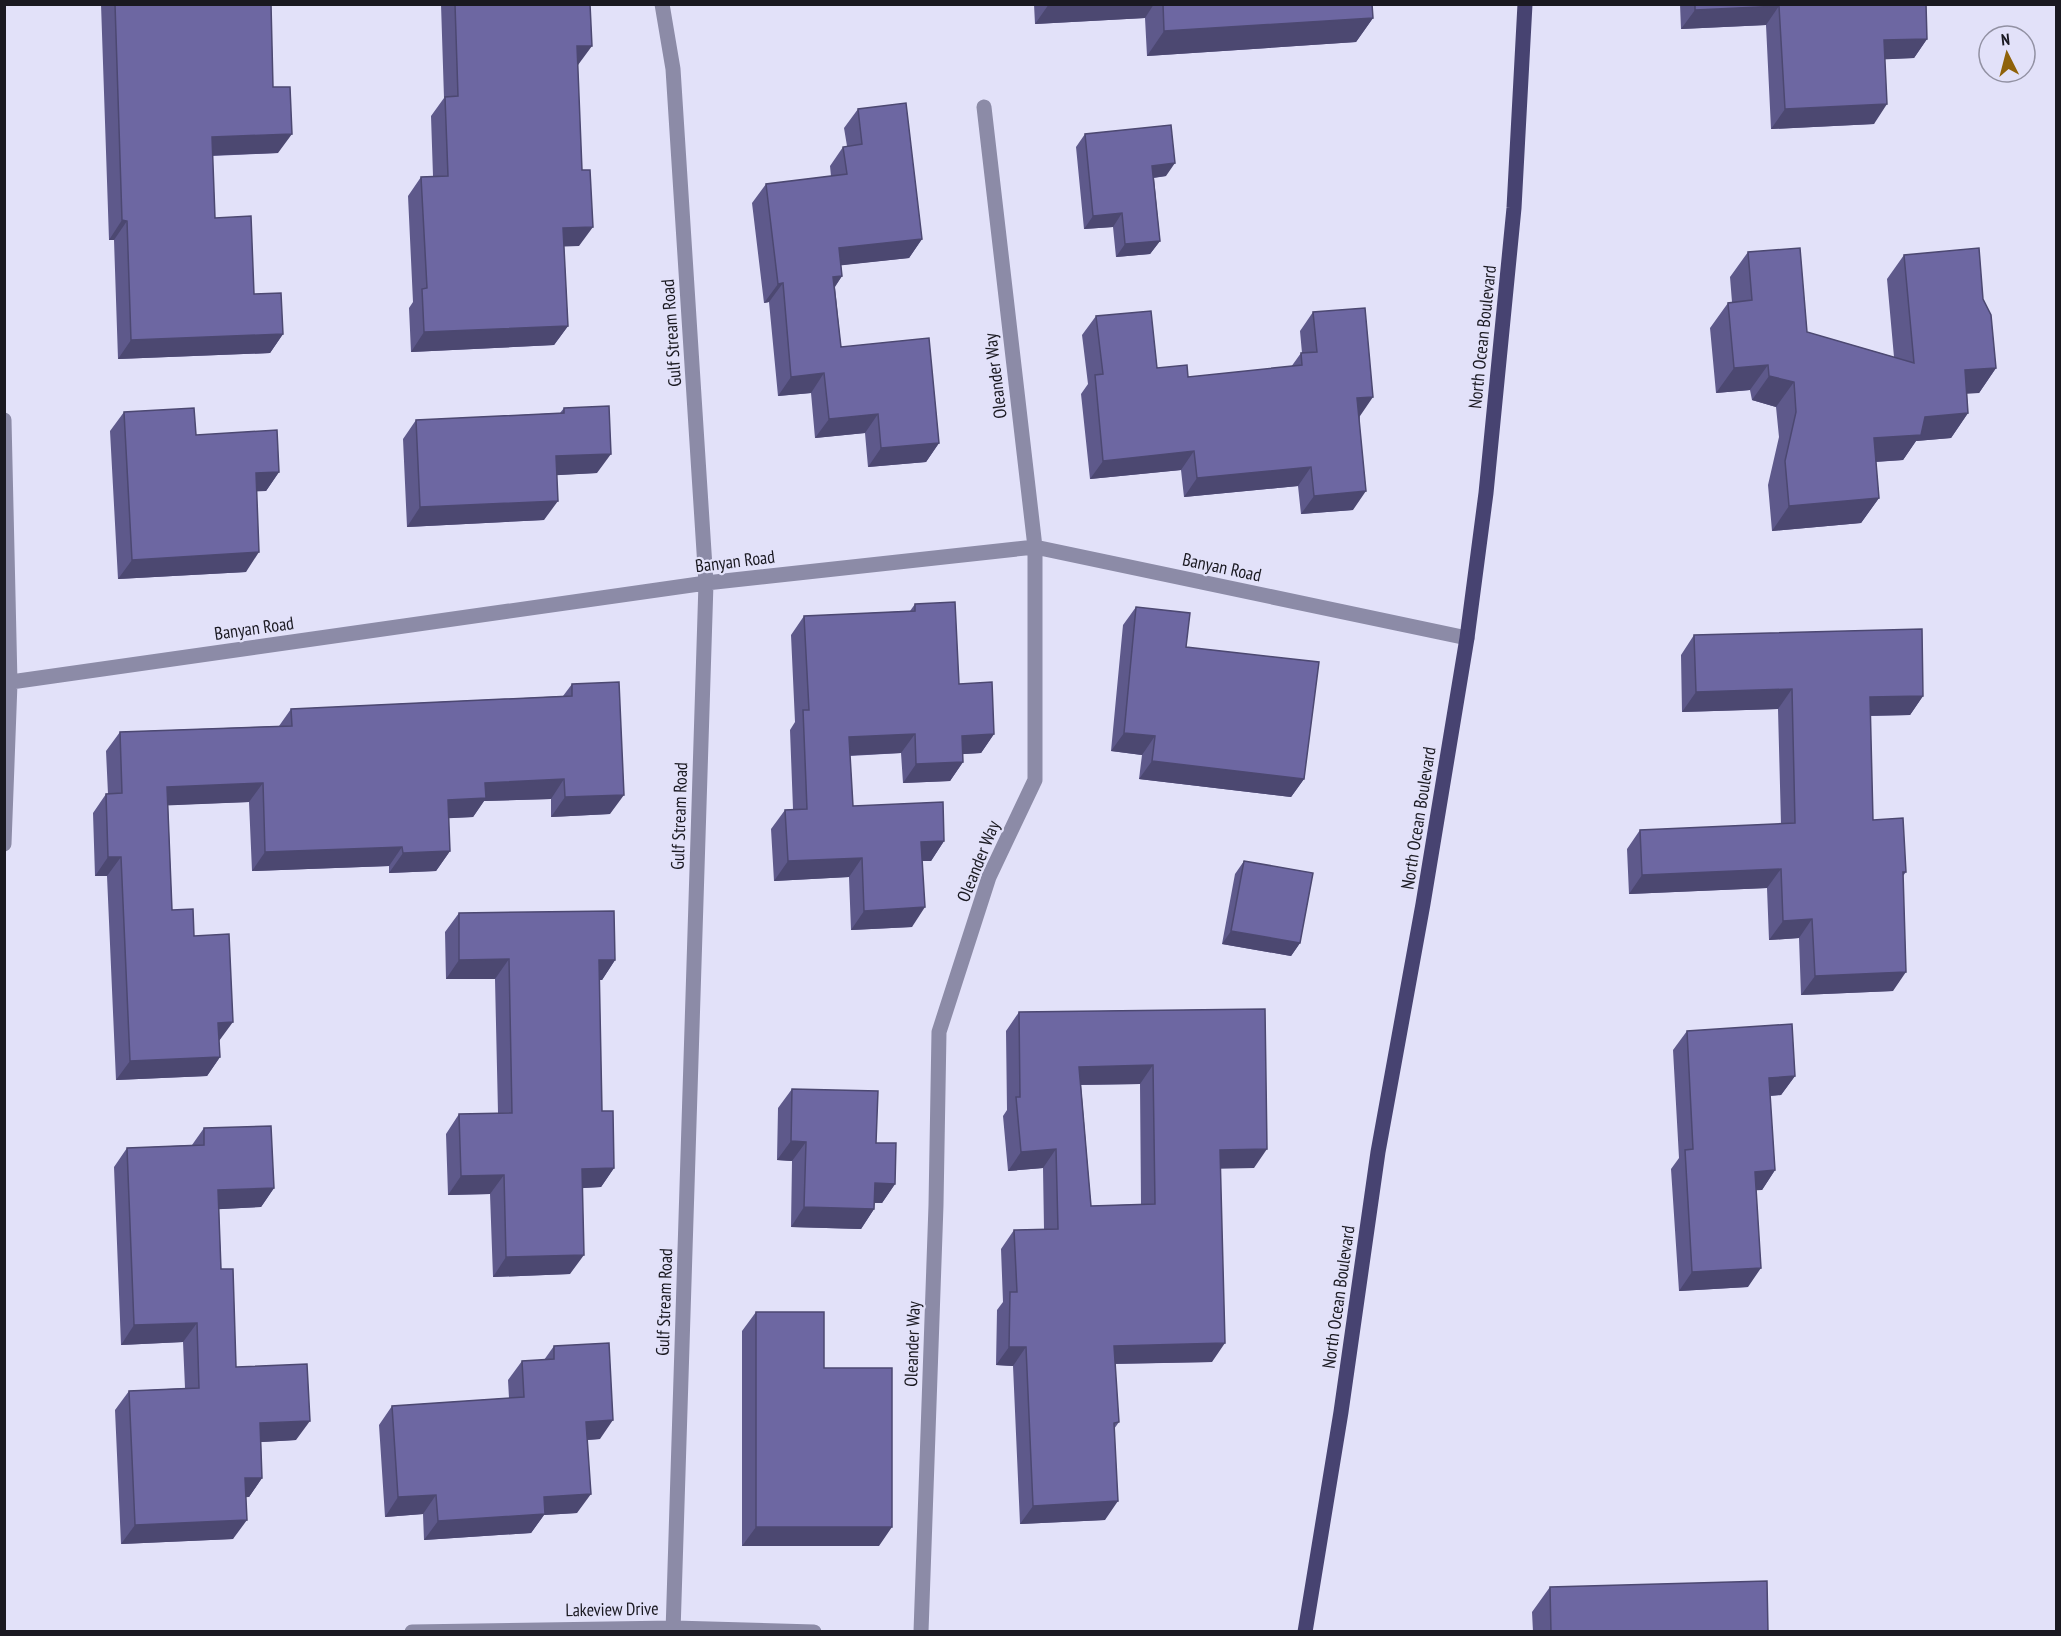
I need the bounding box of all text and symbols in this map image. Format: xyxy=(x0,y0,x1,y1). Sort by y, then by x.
north arrow xyxy=(1977,24,2037,84)
text: N xyxy=(2000,29,2011,49)
street label: North Ocean Boulevard xyxy=(1463,264,1501,410)
street label: Gulf Stream Road xyxy=(656,278,686,388)
street label: Oleander Way xyxy=(978,332,1012,420)
street label: Banyan Road xyxy=(694,545,776,577)
street label: Banyan Road xyxy=(1180,547,1264,587)
street label: Banyan Road xyxy=(213,611,295,645)
street label: North Ocean Boulevard xyxy=(1395,745,1441,891)
street label: Gulf Stream Road xyxy=(666,762,692,870)
street label: Oleander Way xyxy=(951,817,1005,905)
street label: North Ocean Boulevard xyxy=(1317,1224,1359,1370)
street label: Gulf Stream Road xyxy=(651,1248,677,1356)
street label: Oleander Way xyxy=(899,1301,925,1387)
street label: Lakeview Drive xyxy=(565,1597,659,1621)

